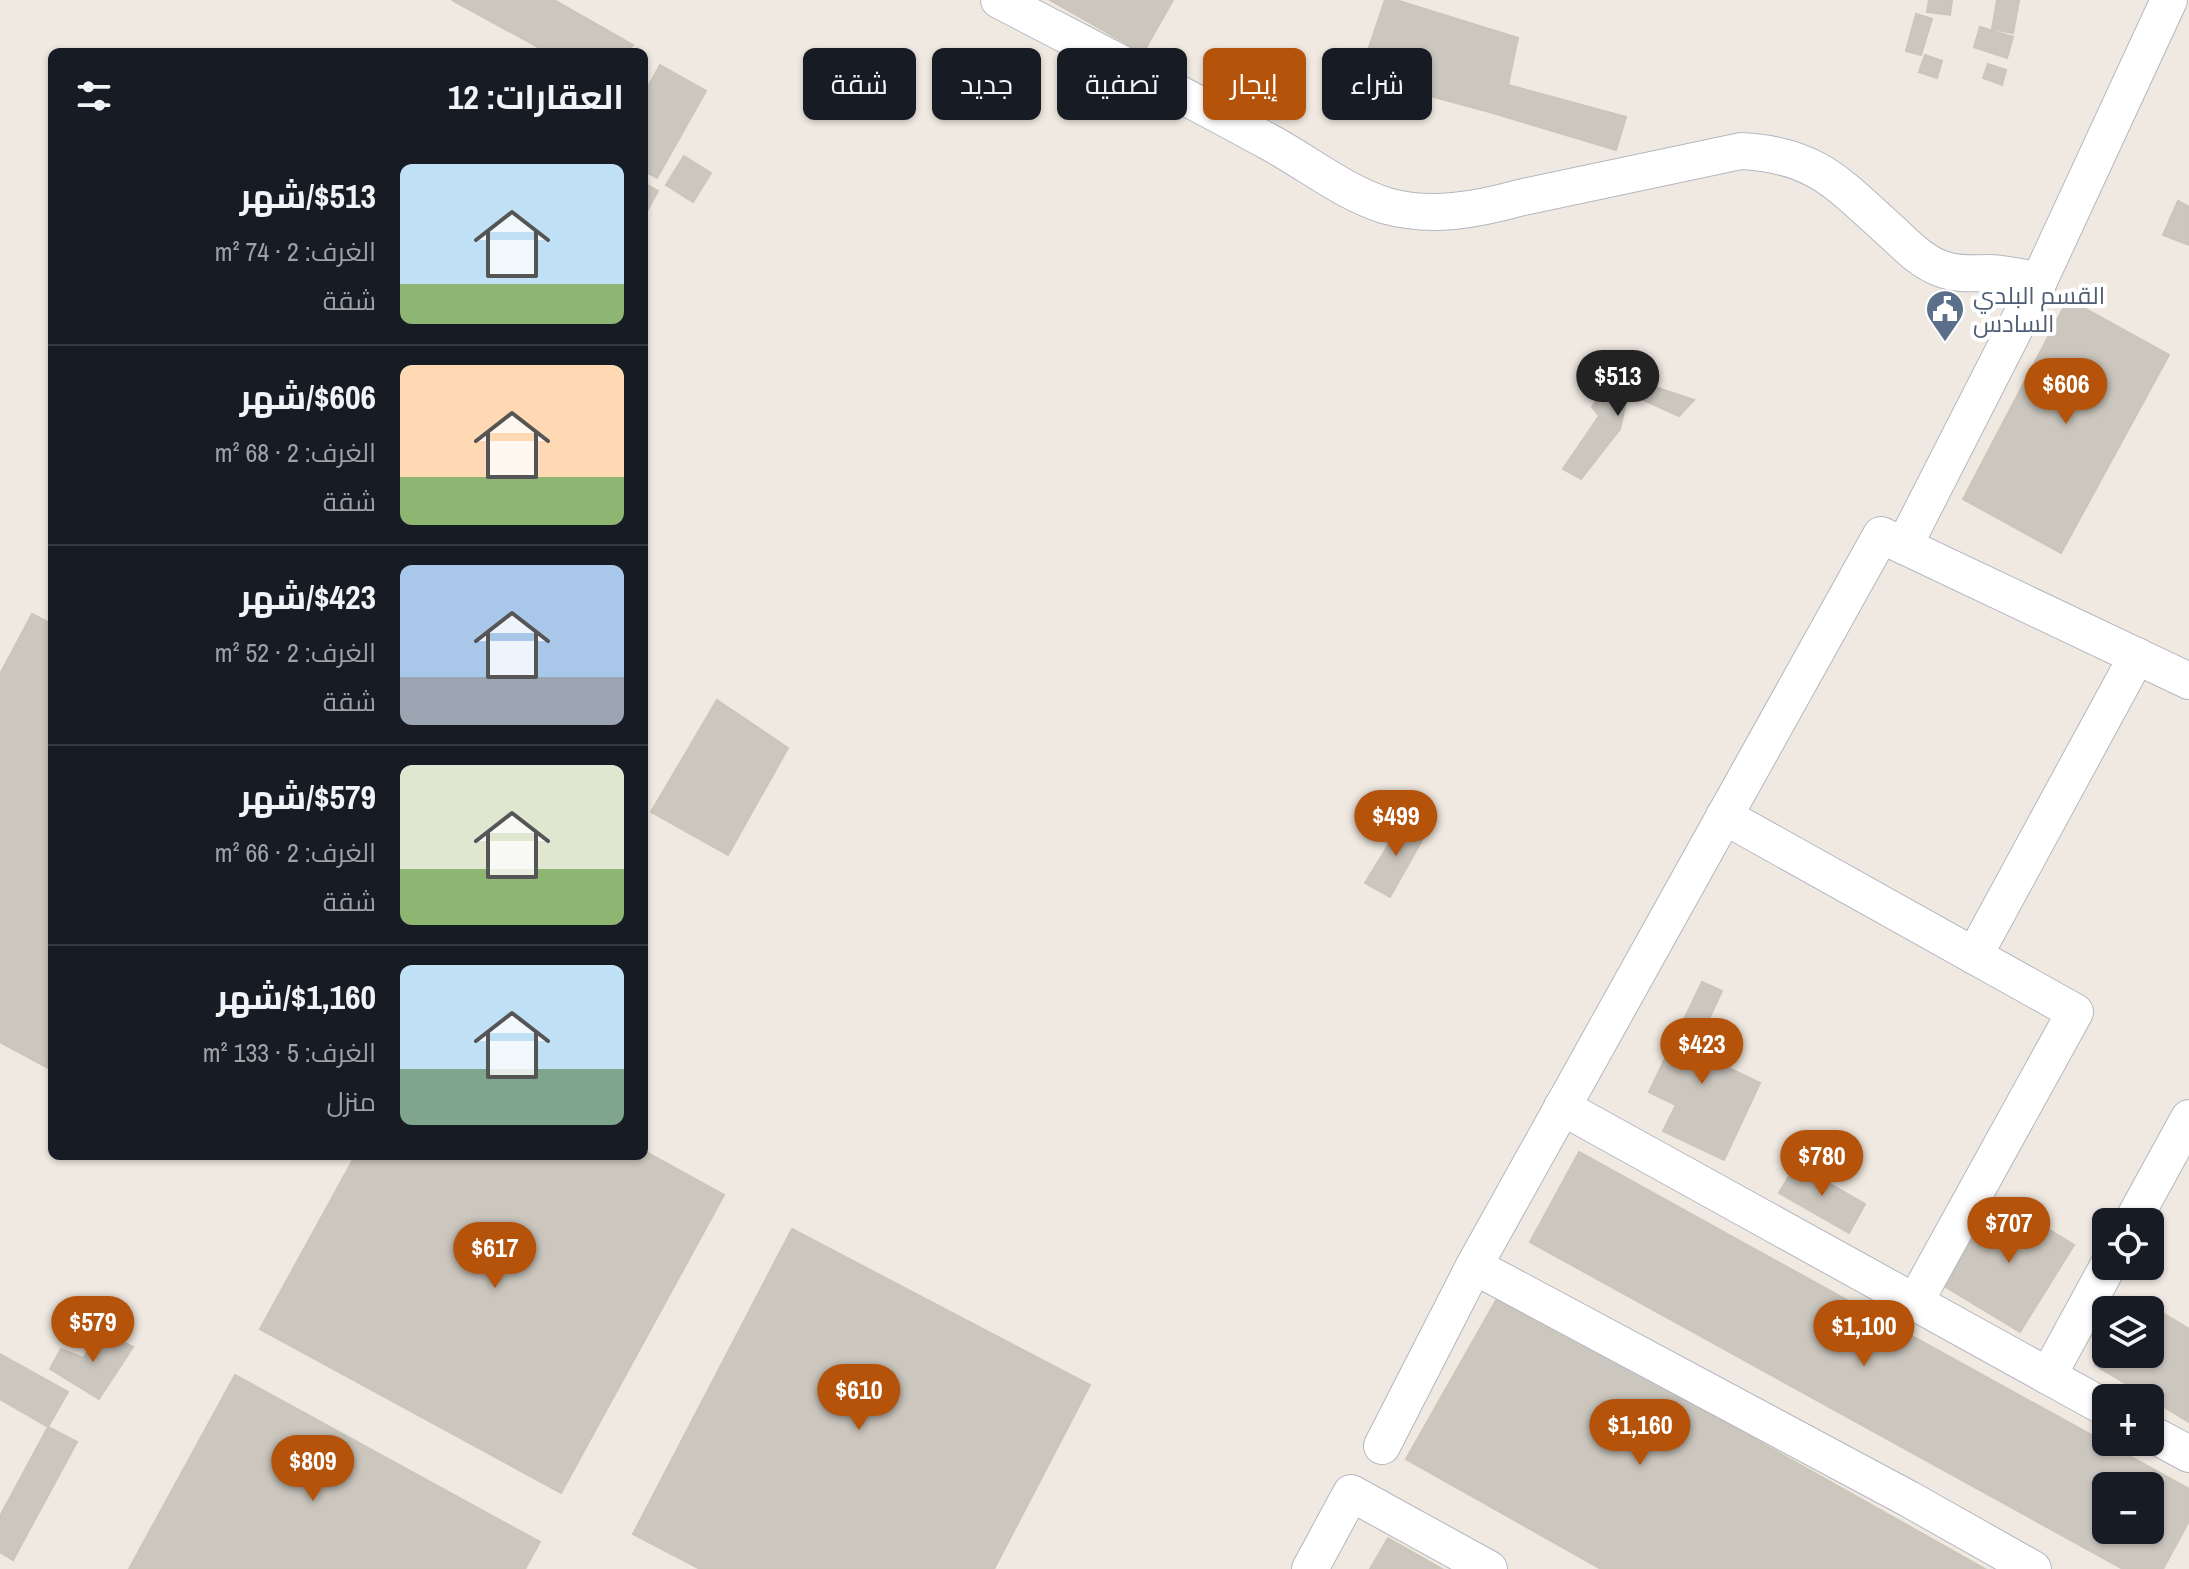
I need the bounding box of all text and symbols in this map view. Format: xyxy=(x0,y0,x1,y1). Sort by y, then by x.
chip: شقة xyxy=(803,48,916,120)
chip: جديد xyxy=(932,48,1041,120)
chip: تصفية xyxy=(1057,48,1187,120)
chip: إيجار xyxy=(1203,48,1306,120)
chip: شراء xyxy=(1322,48,1432,120)
icon: filters xyxy=(72,74,116,118)
text: العقارات: 12 xyxy=(448,74,624,120)
text: $513/شهر xyxy=(240,173,376,219)
icon: home xyxy=(464,196,560,292)
text: الغرف: 2 · 74 m² xyxy=(215,234,376,269)
place label: القسم البلدي السادس xyxy=(1973,279,2105,339)
text: شقة xyxy=(323,283,376,318)
public building icon: القسم البلدي السادس xyxy=(1924,288,1966,343)
pin: $513 xyxy=(1571,350,1665,418)
text: $513 xyxy=(1594,358,1642,393)
pin: $606 xyxy=(2019,358,2113,426)
text: $606 xyxy=(2042,366,2090,401)
text: $606/شهر xyxy=(240,374,376,420)
icon: home xyxy=(464,397,560,493)
text: الغرف: 2 · 68 m² xyxy=(215,435,376,470)
text: شقة xyxy=(323,484,376,519)
text: $423/شهر xyxy=(240,574,376,620)
icon: home xyxy=(464,597,560,693)
text: الغرف: 2 · 52 m² xyxy=(215,635,376,670)
text: شقة xyxy=(323,684,376,719)
text: $579/شهر xyxy=(240,774,376,820)
pin: $499 xyxy=(1349,790,1443,858)
icon: home xyxy=(464,797,560,893)
text: $499 xyxy=(1372,798,1420,833)
text: الغرف: 2 · 66 m² xyxy=(215,835,376,870)
text: شقة xyxy=(323,884,376,919)
text: $1,160/شهر xyxy=(216,974,376,1020)
icon: home xyxy=(464,997,560,1093)
pin: $423 xyxy=(1655,1018,1749,1086)
text: $423 xyxy=(1678,1026,1726,1061)
text: الغرف: 5 · 133 m² xyxy=(203,1035,376,1070)
text: منزل xyxy=(327,1084,376,1119)
pin: $780 xyxy=(1775,1130,1869,1198)
text: $780 xyxy=(1798,1138,1846,1173)
pin: $707 xyxy=(1962,1197,2056,1265)
text: $707 xyxy=(1985,1205,2033,1240)
map controls xyxy=(2092,1208,2164,1544)
button: locate xyxy=(2092,1208,2164,1280)
pin: $617 xyxy=(448,1222,542,1290)
text: $617 xyxy=(471,1230,519,1265)
pin: $579 xyxy=(46,1296,140,1364)
button: layers xyxy=(2092,1296,2164,1368)
pin: $1,100 xyxy=(1799,1300,1929,1368)
text: $579 xyxy=(69,1304,117,1339)
text: $1,100 xyxy=(1831,1308,1897,1343)
pin: $610 xyxy=(812,1364,906,1432)
text: $610 xyxy=(835,1372,883,1407)
button: + xyxy=(2092,1384,2164,1456)
pin: $1,160 xyxy=(1575,1399,1705,1467)
text: $1,160 xyxy=(1607,1407,1673,1442)
pin: $809 xyxy=(266,1435,360,1503)
text: $809 xyxy=(289,1443,337,1478)
button: − xyxy=(2092,1472,2164,1544)

